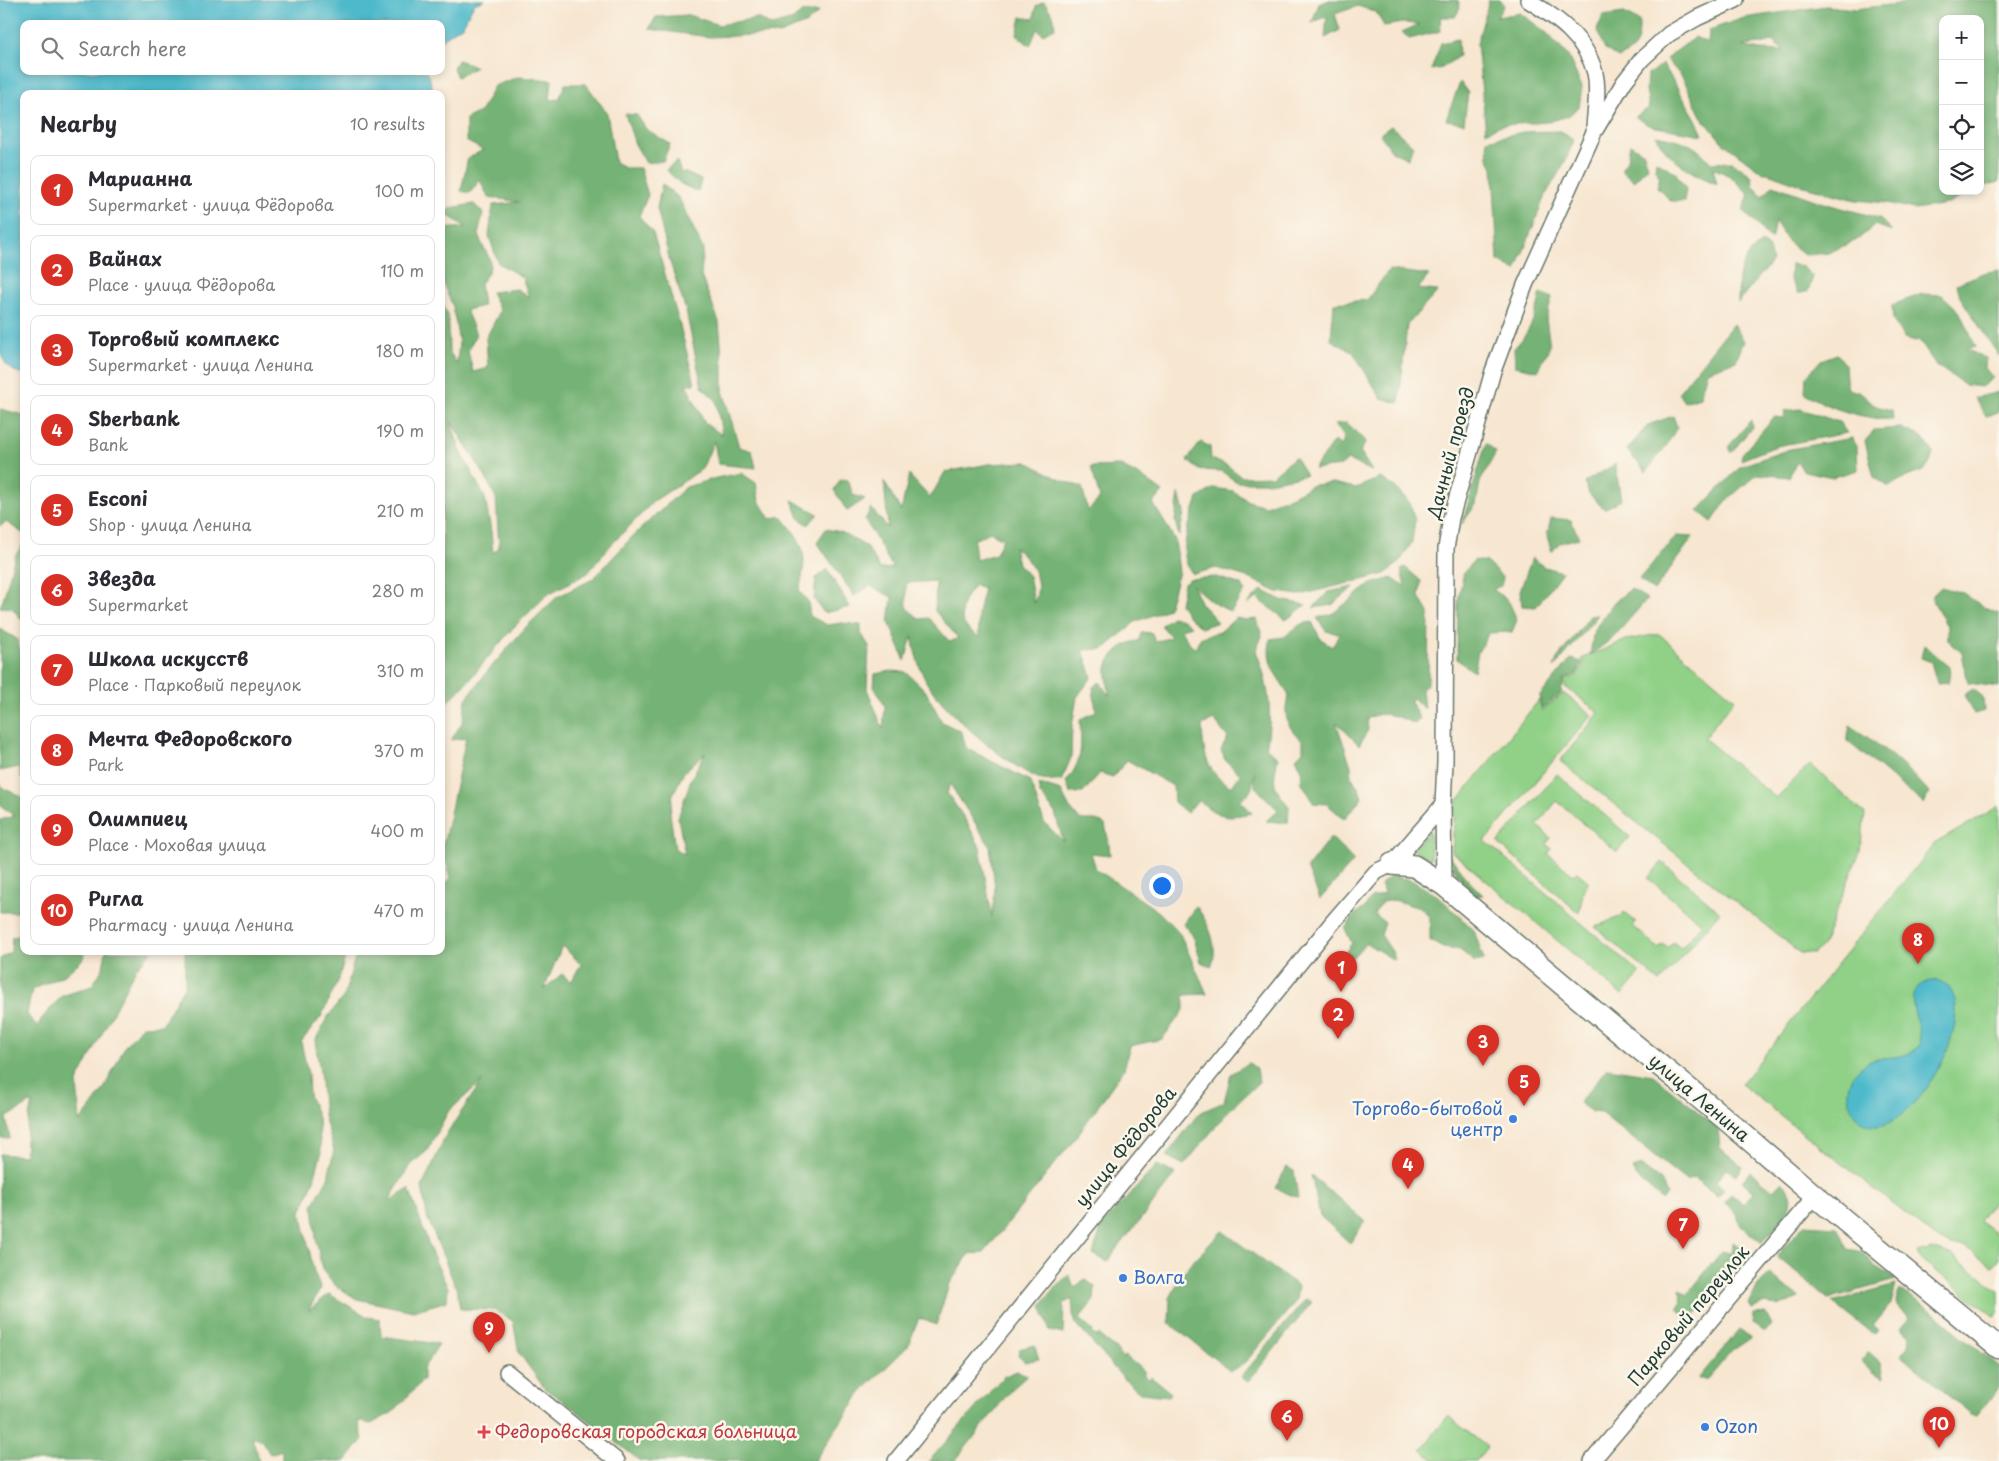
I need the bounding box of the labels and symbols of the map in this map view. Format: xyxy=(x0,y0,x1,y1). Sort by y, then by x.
street label: Дачный проезд xyxy=(1419,384,1480,523)
your location xyxy=(1149,873,1175,899)
pin: 8 xyxy=(1902,923,1934,964)
pin: 1 xyxy=(1325,951,1357,992)
pin: 2 xyxy=(1322,998,1354,1039)
pin: 3 xyxy=(1467,1025,1499,1066)
street label: улица Ленина xyxy=(1643,1046,1757,1148)
pin: 5 xyxy=(1508,1065,1540,1106)
street label: улица Фёдорова xyxy=(1068,1079,1182,1212)
place label: Торгово-бытовой центр xyxy=(1352,1094,1503,1142)
marker: Торгово-бытовой центр xyxy=(1507,1113,1519,1125)
pin: 4 xyxy=(1392,1148,1424,1189)
pin: 7 xyxy=(1667,1208,1699,1249)
street label: Парковый переулок xyxy=(1621,1238,1755,1391)
place label: Волга xyxy=(1133,1263,1185,1290)
marker: Волга xyxy=(1117,1272,1129,1284)
pin: 9 xyxy=(473,1312,505,1353)
pin: 6 xyxy=(1271,1400,1303,1441)
pin: 10 xyxy=(1923,1407,1955,1448)
place label: Ozon xyxy=(1715,1412,1758,1439)
place label: Федоровская городская больница xyxy=(495,1417,798,1444)
marker: Ozon xyxy=(1699,1421,1711,1433)
marker: Федоровская городская больница xyxy=(477,1425,491,1439)

